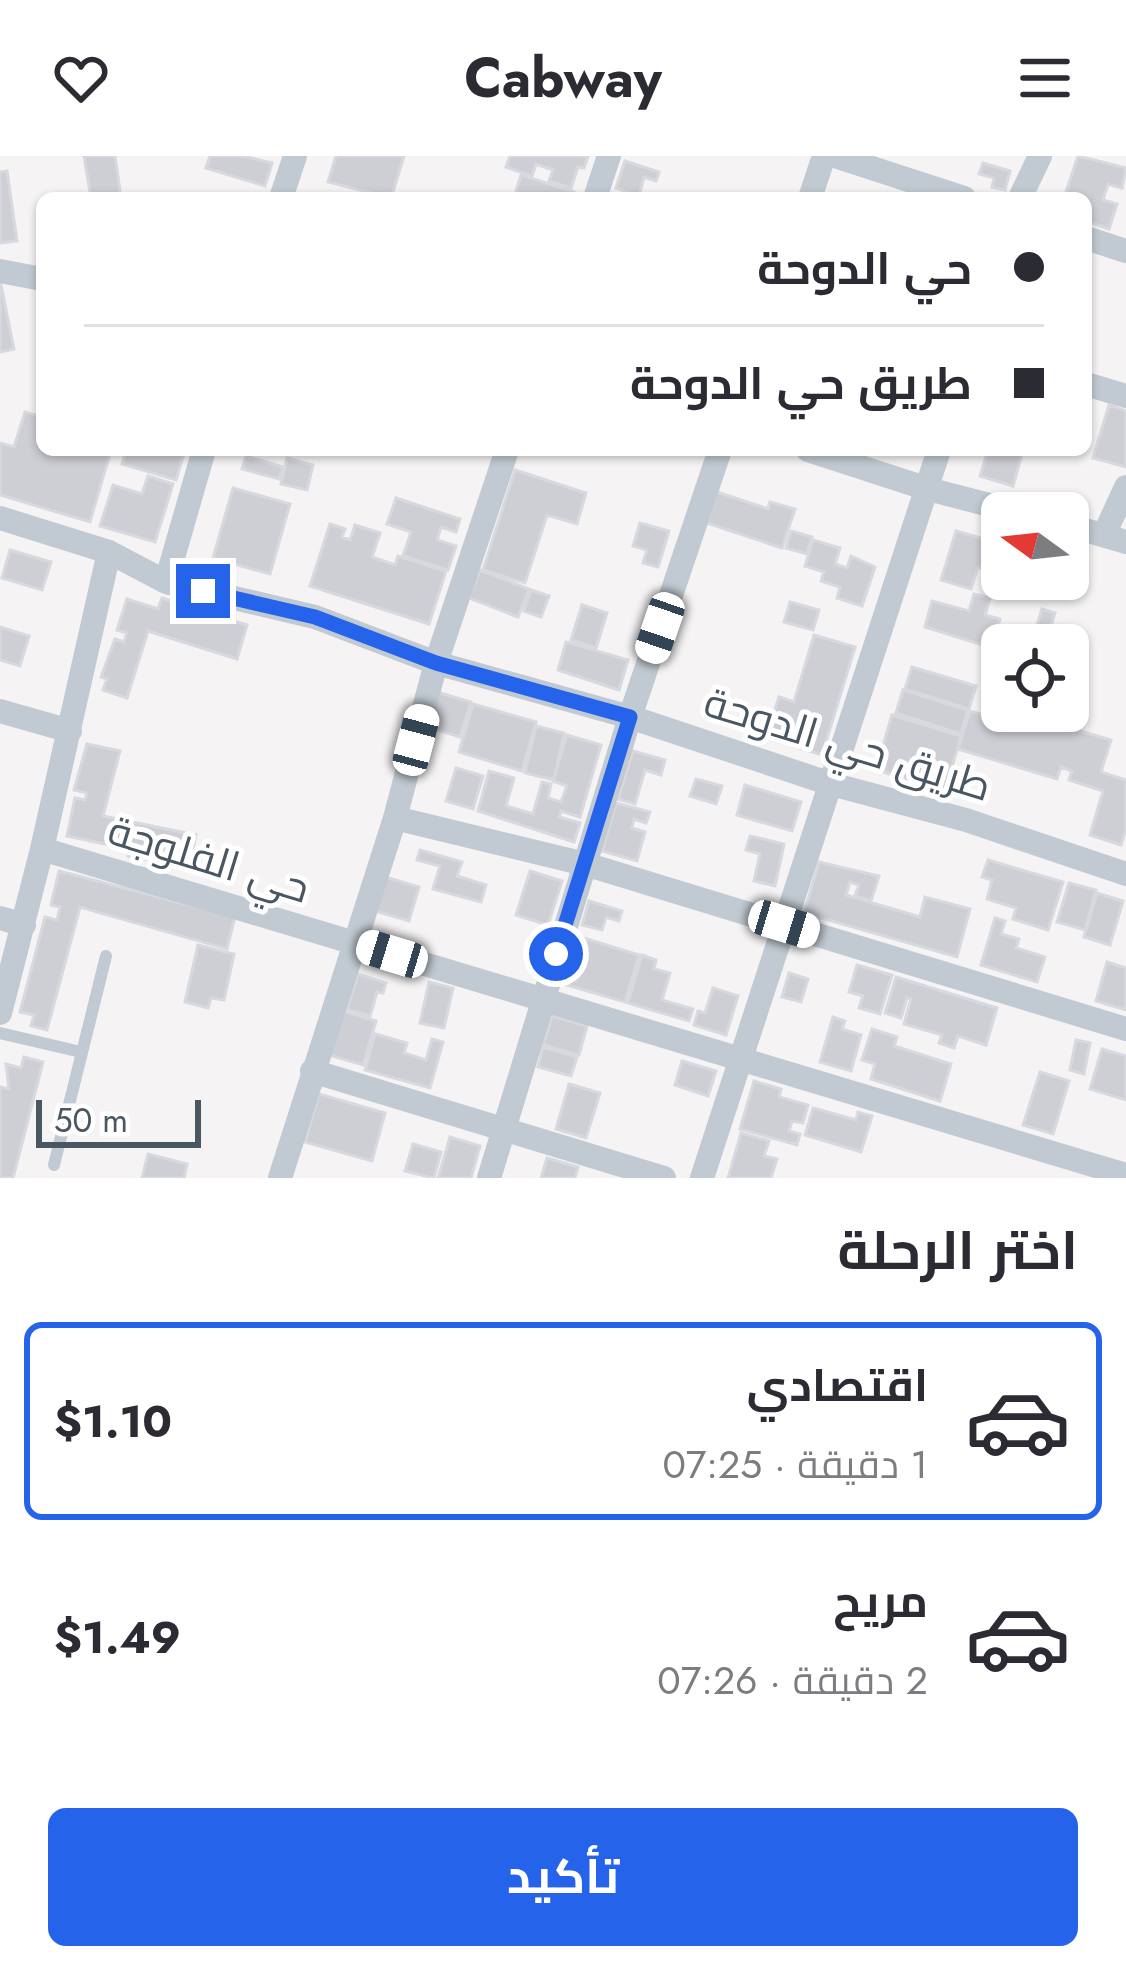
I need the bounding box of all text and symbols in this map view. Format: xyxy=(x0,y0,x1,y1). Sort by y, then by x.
text: Cabway xyxy=(464,39,662,117)
icon: heart xyxy=(48,45,114,111)
icon: menu xyxy=(1012,45,1078,111)
text: حي الدوحة xyxy=(757,236,972,301)
text: طريق حي الدوحة xyxy=(630,351,972,416)
north arrow xyxy=(981,492,1089,600)
map controls xyxy=(981,492,1089,732)
route end xyxy=(176,564,230,618)
car xyxy=(631,588,689,668)
button: locate xyxy=(981,624,1089,732)
street label: طريق حي الدوحة xyxy=(696,671,999,819)
car xyxy=(389,701,443,779)
street label: حي الفلوجة xyxy=(100,800,317,920)
car xyxy=(744,896,824,952)
car xyxy=(352,926,432,982)
route start xyxy=(529,927,583,981)
scale bar xyxy=(36,1094,201,1147)
text: 50 m xyxy=(54,1097,128,1144)
text: اختر الرحلة xyxy=(837,1211,1078,1289)
text: اقتصادي xyxy=(747,1353,928,1418)
icon: car xyxy=(964,1367,1072,1475)
text: $1.10 xyxy=(54,1389,172,1454)
text: 1 دقيقة · 07:25 xyxy=(662,1436,928,1493)
text: مريح xyxy=(833,1569,928,1634)
icon: car xyxy=(964,1583,1072,1691)
text: $1.49 xyxy=(54,1605,181,1670)
text: 2 دقيقة · 07:26 xyxy=(657,1652,928,1709)
button: تأكيد xyxy=(48,1808,1078,1946)

